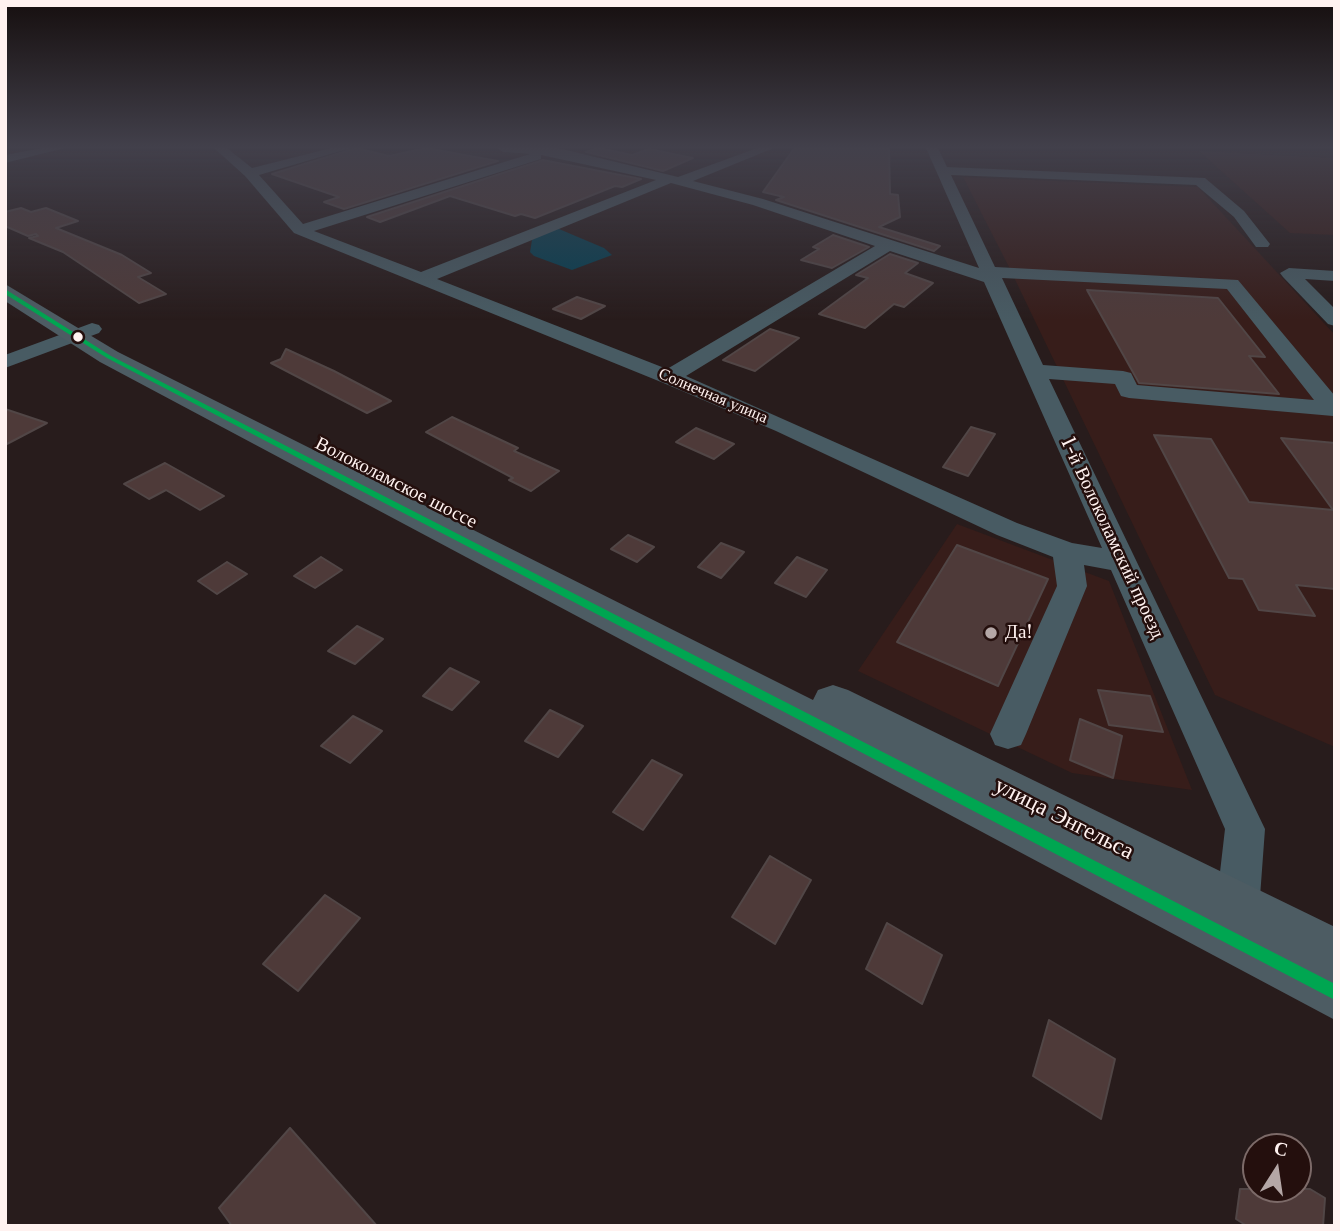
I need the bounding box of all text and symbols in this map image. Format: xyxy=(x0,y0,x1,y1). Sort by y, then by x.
unlabelled marker xyxy=(71,330,85,344)
street label: Солнечная улица xyxy=(655,364,771,428)
street label: Волоколамское шоссе xyxy=(311,432,481,534)
street label: 1-й Волоколамский проезд xyxy=(1055,434,1169,642)
place label: Да! xyxy=(1005,622,1032,644)
marker: Да! xyxy=(983,625,999,641)
street label: улица Энгельса xyxy=(990,772,1138,866)
north arrow xyxy=(1242,1133,1312,1203)
text: С xyxy=(1272,1136,1290,1162)

